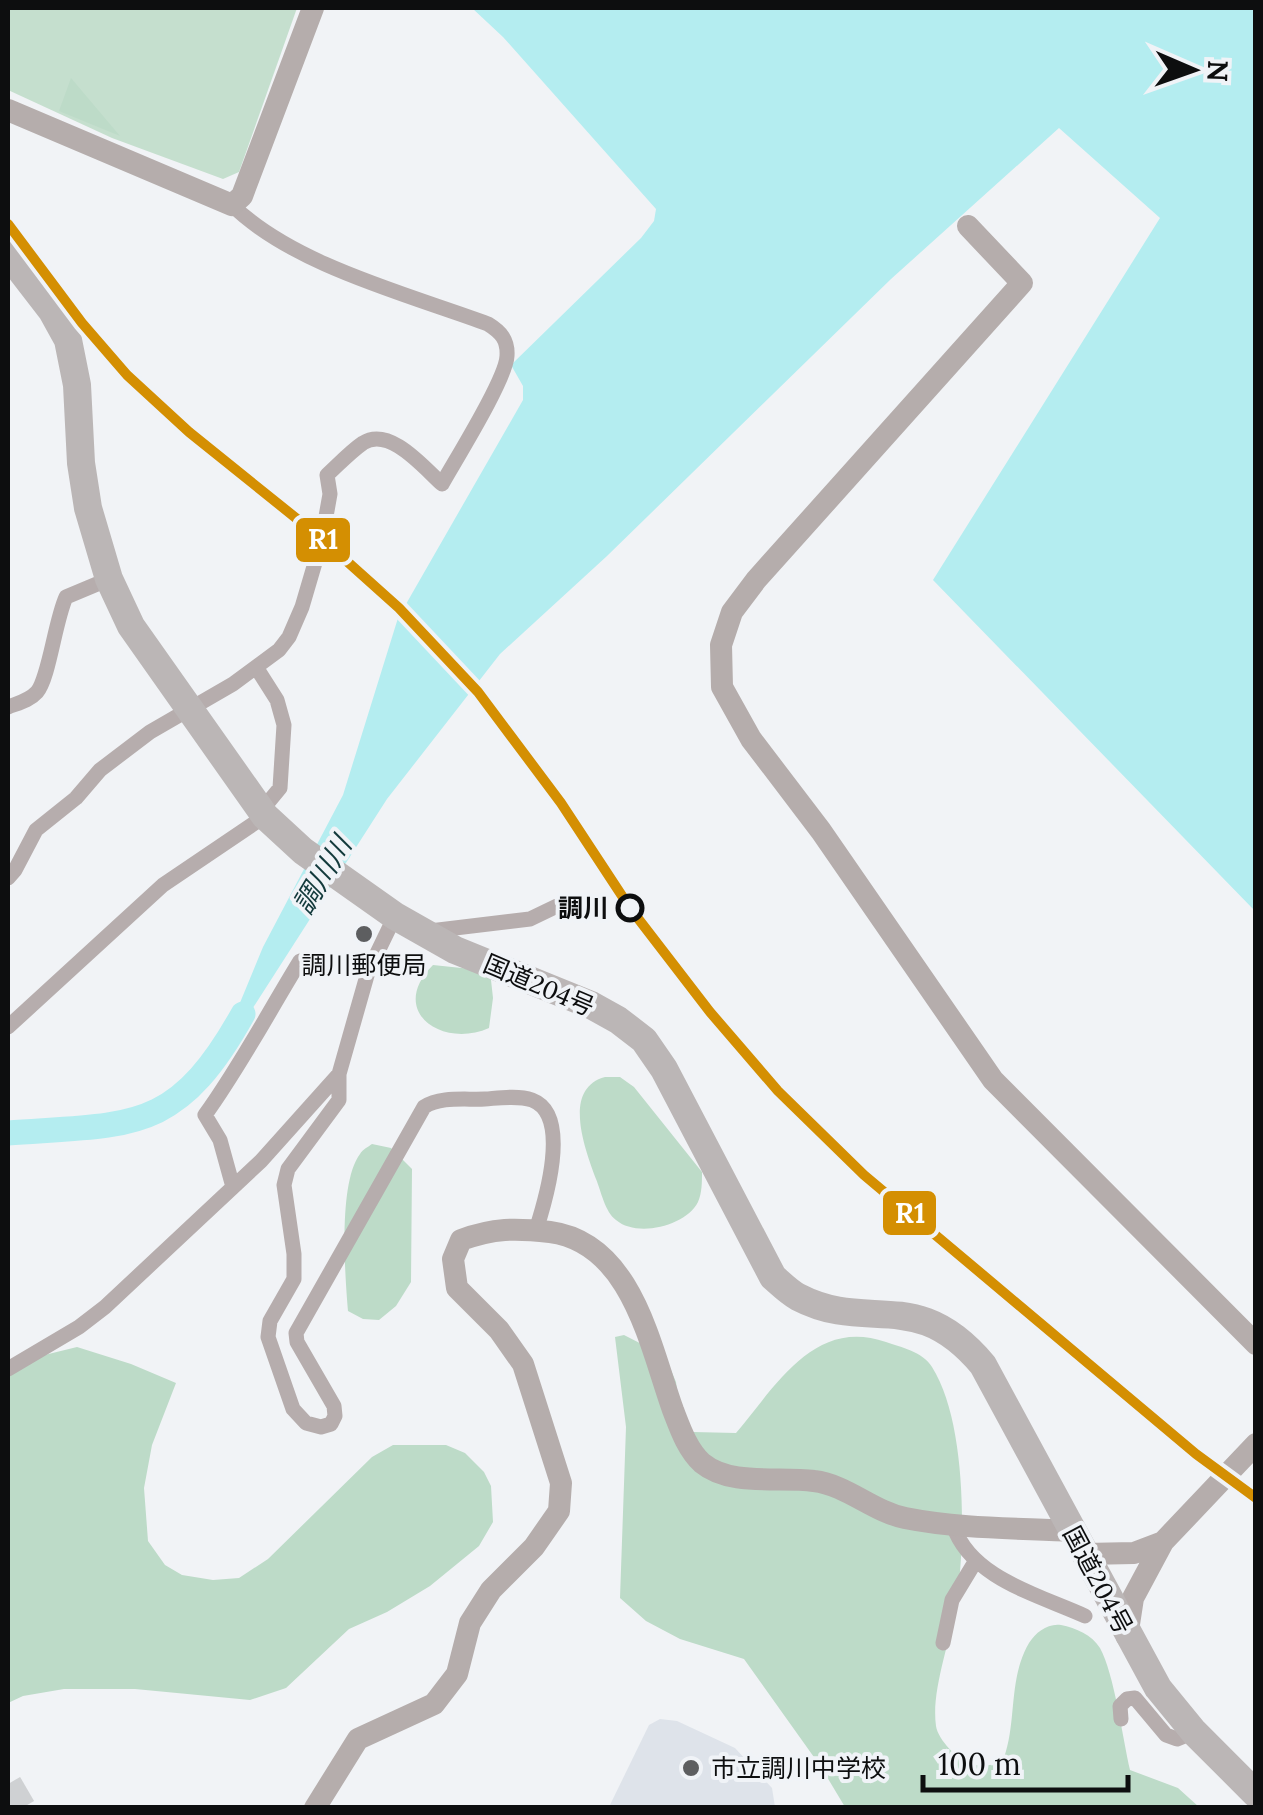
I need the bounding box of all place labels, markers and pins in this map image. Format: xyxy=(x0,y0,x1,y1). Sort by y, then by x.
place label: 調川 xyxy=(558,892,608,924)
marker: 調川 xyxy=(617,895,643,921)
marker: 調川郵便局 xyxy=(353,923,375,945)
place label: 調川郵便局 xyxy=(301,949,427,981)
place label: 市立調川中学校 xyxy=(711,1752,886,1784)
marker: 市立調川中学校 xyxy=(680,1757,702,1779)

